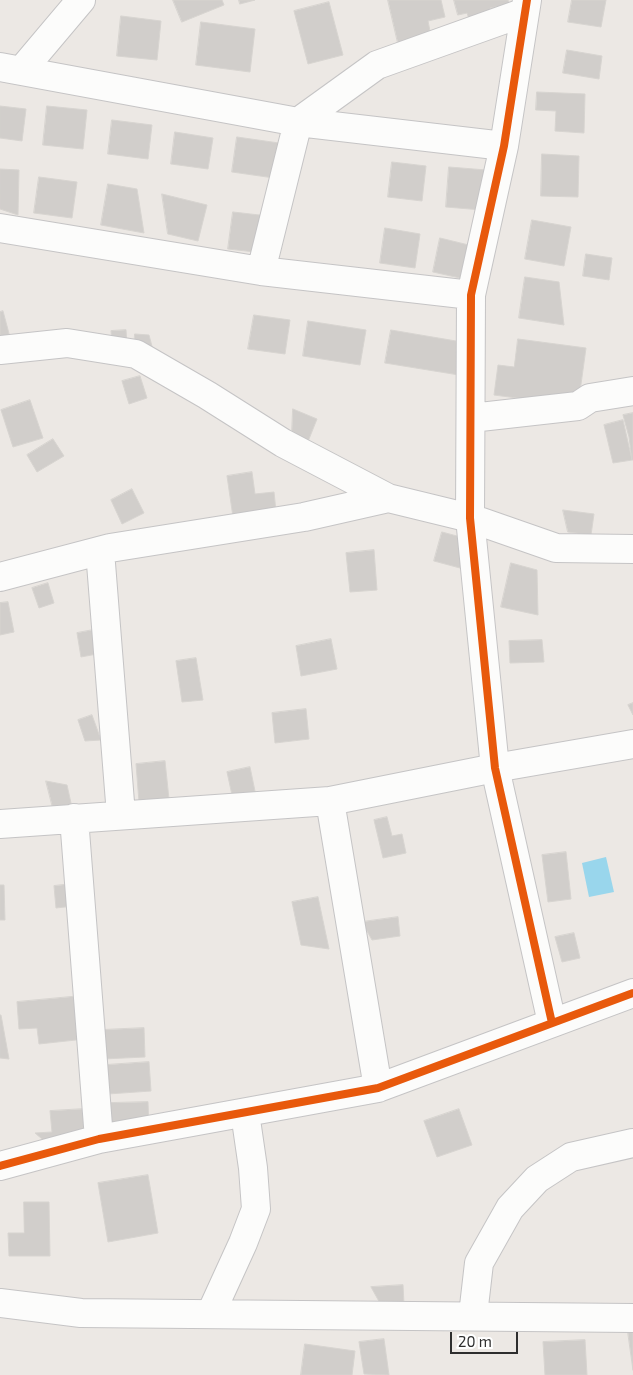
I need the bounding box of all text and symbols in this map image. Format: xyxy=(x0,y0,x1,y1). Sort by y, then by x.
scale bar xyxy=(453,1322,520,1354)
text: 20 m xyxy=(458,1332,492,1350)

